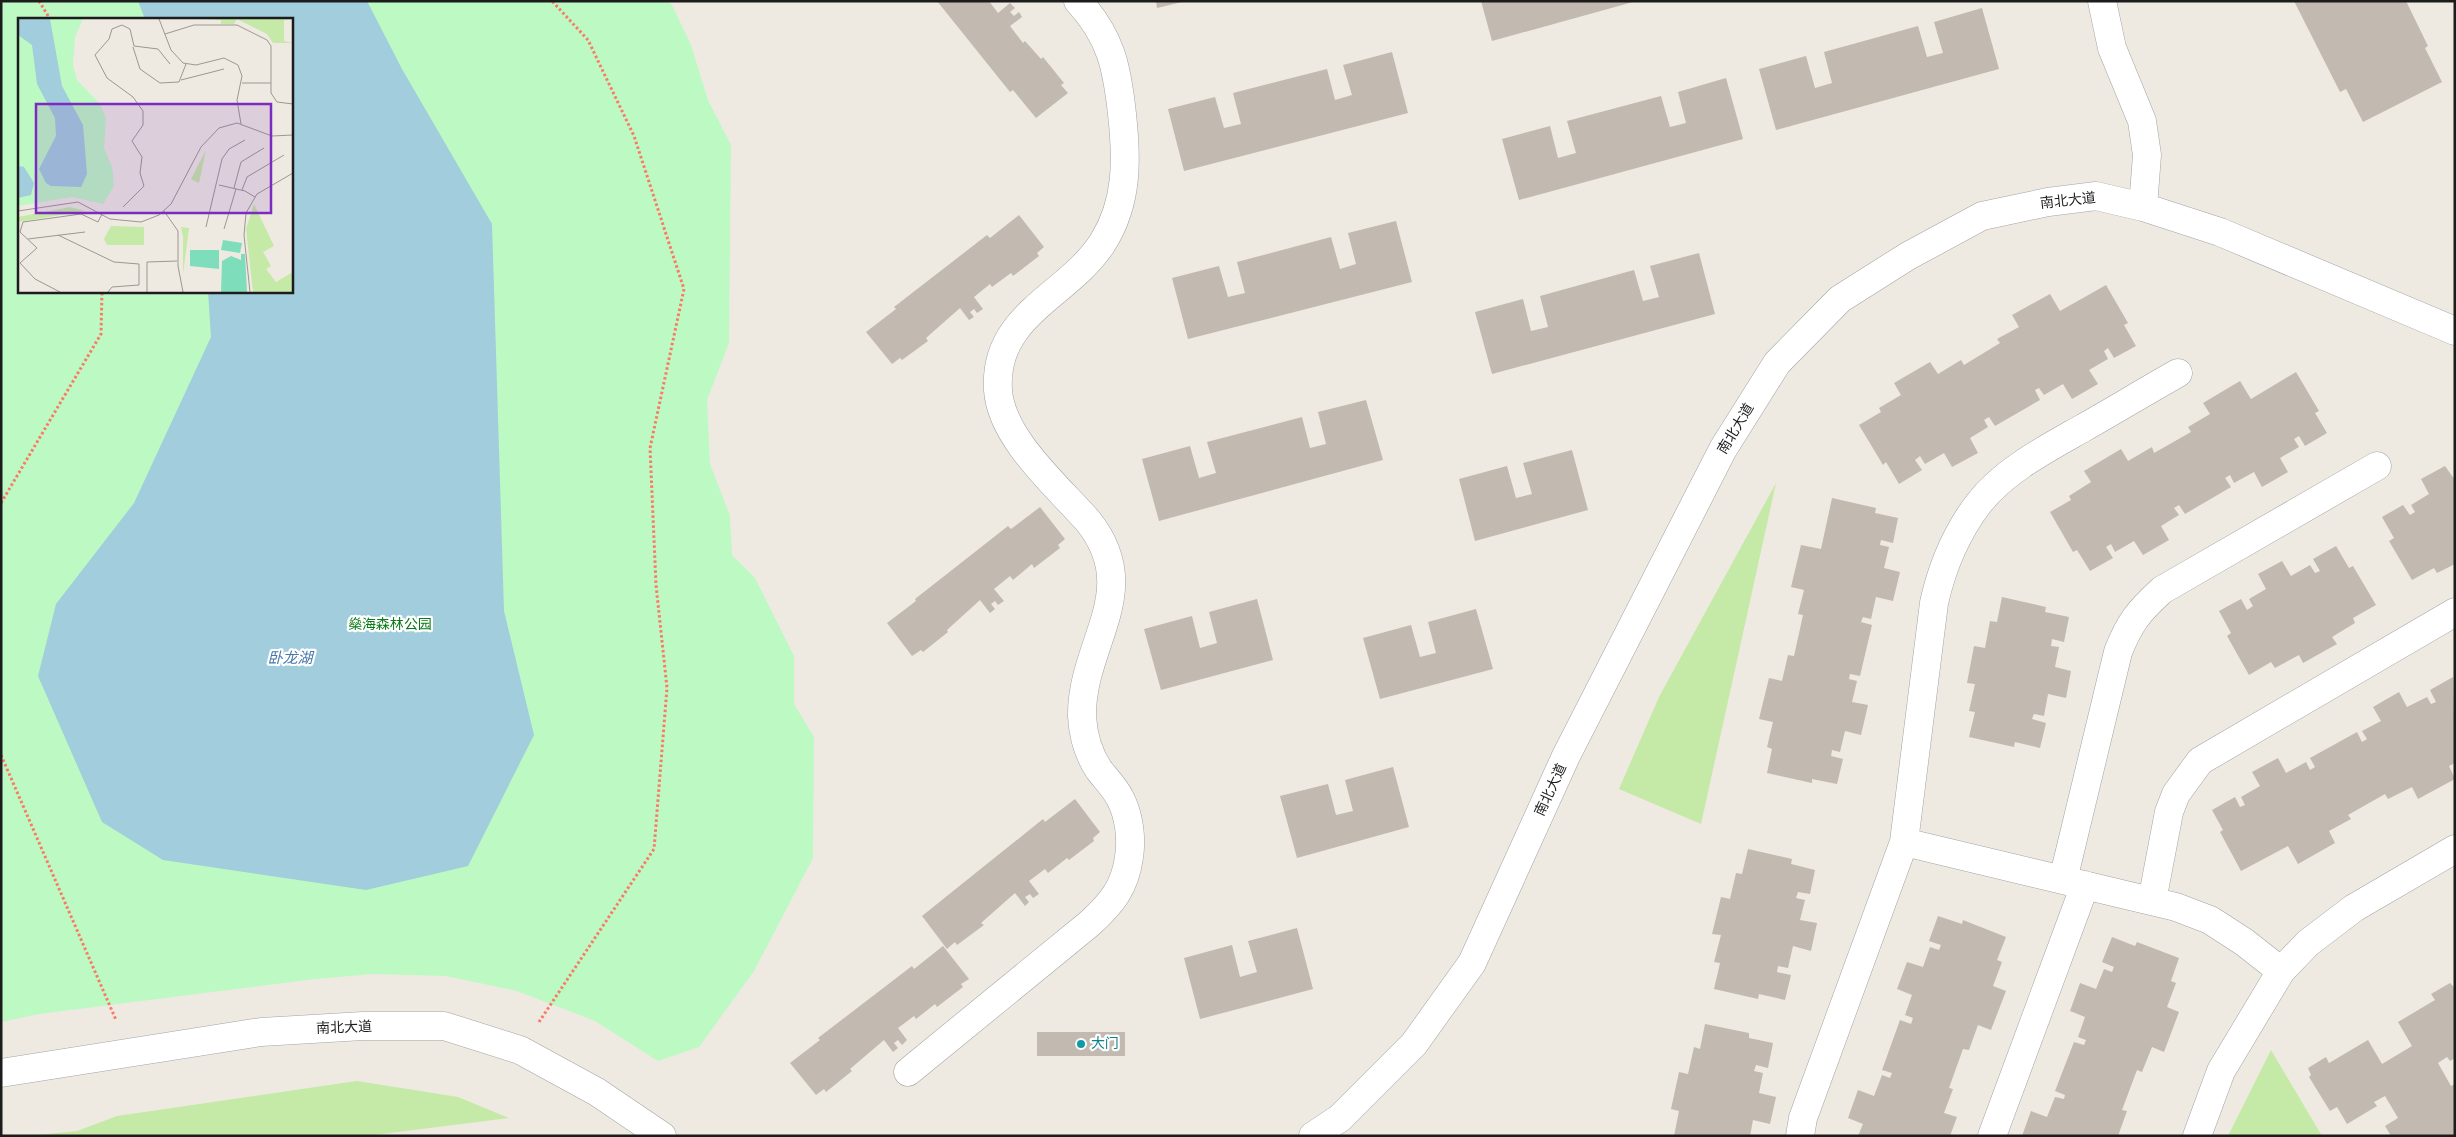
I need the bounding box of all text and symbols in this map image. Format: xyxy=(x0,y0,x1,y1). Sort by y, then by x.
inset map xyxy=(18,18,292,292)
street label: 南北大道 xyxy=(2039,188,2097,214)
street label: 南北大道 xyxy=(1713,400,1759,458)
park label: 燊海森林公园 xyxy=(348,615,432,635)
water label: 卧龙湖 xyxy=(267,648,314,669)
street label: 南北大道 xyxy=(1530,760,1572,820)
street label: 南北大道 xyxy=(316,1017,372,1039)
place label: 大门 xyxy=(1091,1034,1119,1054)
marker: 大门 xyxy=(1075,1038,1087,1050)

